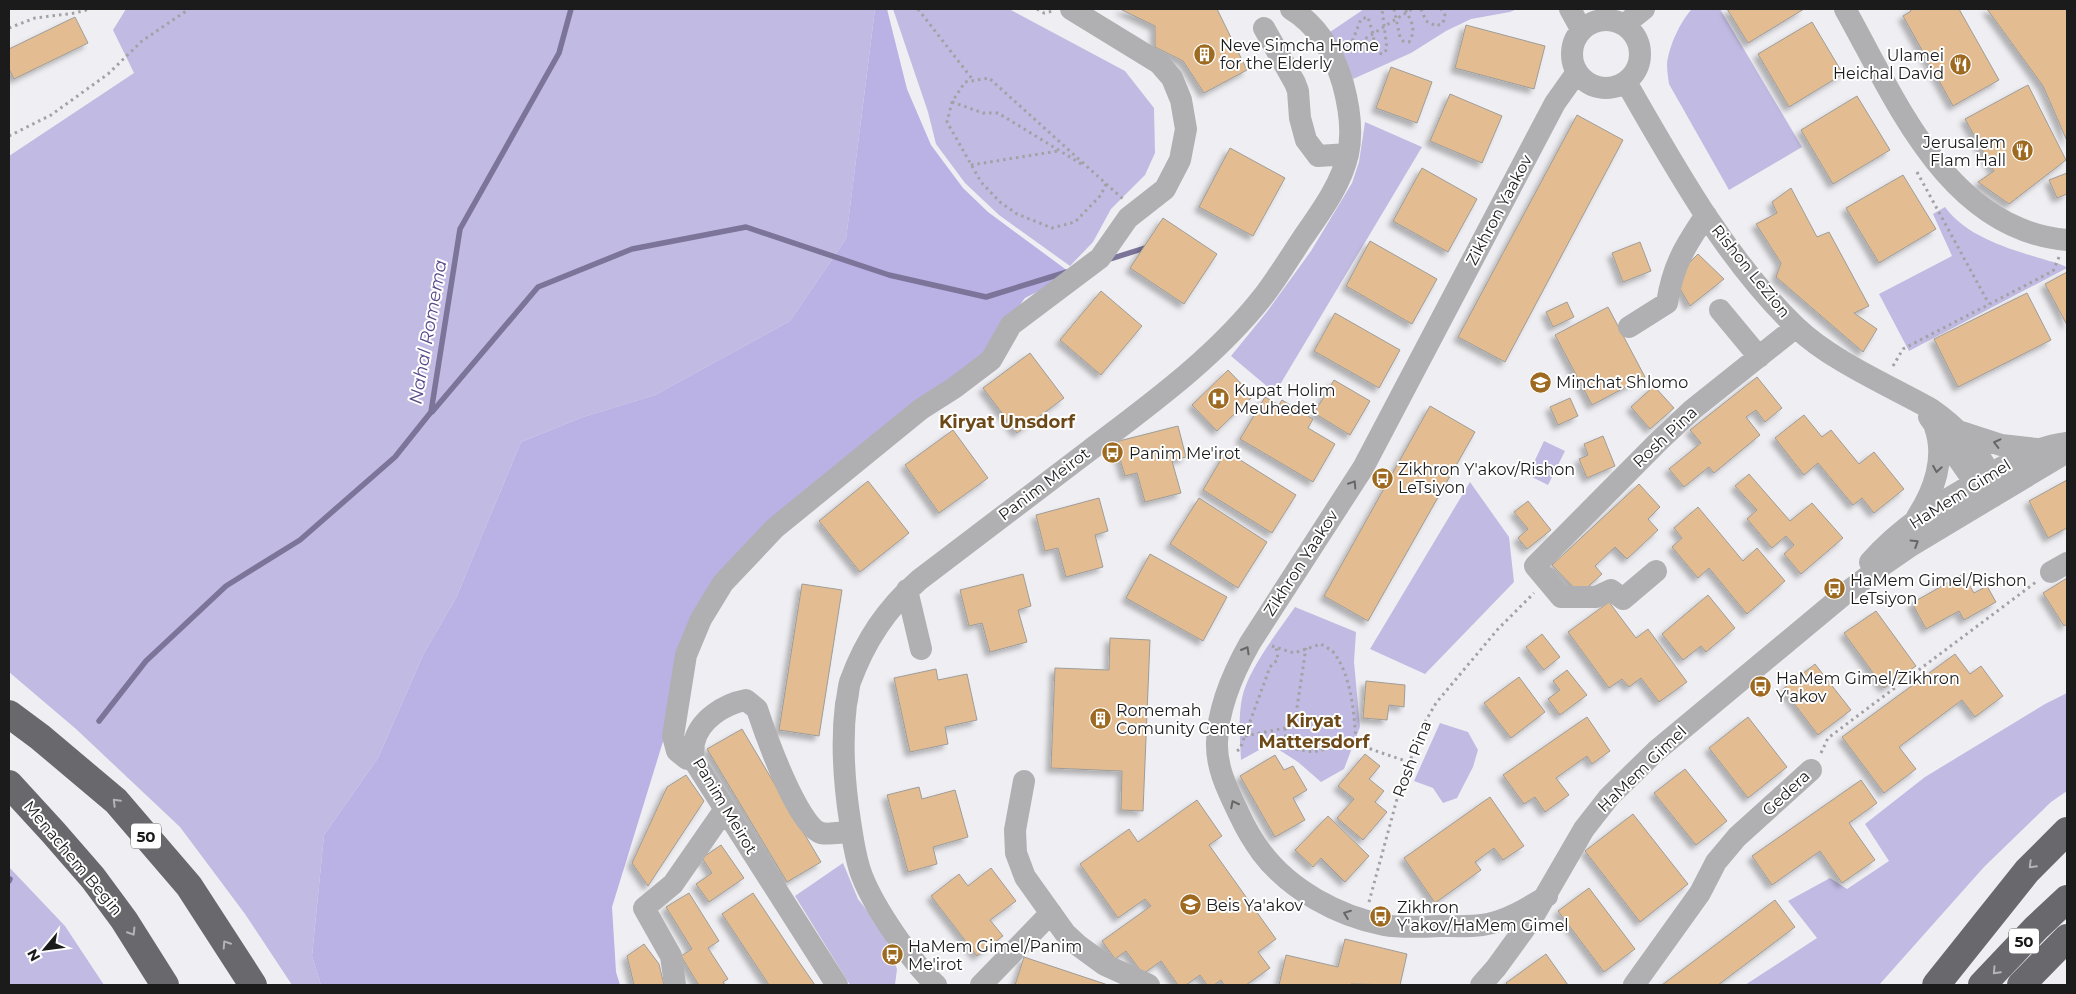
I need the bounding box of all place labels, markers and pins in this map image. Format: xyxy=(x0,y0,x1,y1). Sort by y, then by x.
place label: Neve Simcha Home for the Elderly xyxy=(1220,36,1379,73)
building icon: Neve Simcha Home for the Elderly xyxy=(1192,42,1216,66)
place label: Ulamei Heichal David xyxy=(1833,46,1944,83)
restaurant icon: Ulamei Heichal David xyxy=(1948,52,1972,76)
place label: Jerusalem Flam Hall xyxy=(1922,133,2006,170)
restaurant icon: Jerusalem Flam Hall xyxy=(2010,139,2034,163)
school or university icon: Minchat Shlomo xyxy=(1528,370,1552,394)
place label: Minchat Shlomo xyxy=(1556,373,1688,392)
place label: Kupat Holim Meuhedet xyxy=(1234,381,1335,418)
hospital icon: Kupat Holim Meuhedet xyxy=(1206,387,1230,411)
bus stop icon: Panim Me'irot xyxy=(1101,441,1125,465)
place label: Panim Me'irot xyxy=(1129,444,1241,463)
place label: Zikhron Y'akov/Rishon LeTsiyon xyxy=(1398,460,1575,497)
bus stop icon: Zikhron Y'akov/Rishon LeTsiyon xyxy=(1370,466,1394,490)
place label: HaMem Gimel/Rishon LeTsiyon xyxy=(1850,571,2027,608)
bus stop icon: HaMem Gimel/Rishon LeTsiyon xyxy=(1822,577,1846,601)
place label: HaMem Gimel/Zikhron Y'akov xyxy=(1776,669,1960,706)
bus stop icon: HaMem Gimel/Zikhron Y'akov xyxy=(1748,675,1772,699)
place label: Romemah Comunity Center xyxy=(1116,701,1252,738)
building icon: Romemah Comunity Center xyxy=(1088,707,1112,731)
school or university icon: Beis Ya'akov xyxy=(1178,893,1202,917)
place label: Beis Ya'akov xyxy=(1206,896,1303,915)
place label: Zikhron Y'akov/HaMem Gimel xyxy=(1397,898,1569,935)
bus stop icon: Zikhron Y'akov/HaMem Gimel xyxy=(1369,904,1393,928)
place label: HaMem Gimel/Panim Me'irot xyxy=(908,937,1082,974)
bus stop icon: HaMem Gimel/Panim Me'irot xyxy=(880,943,904,967)

